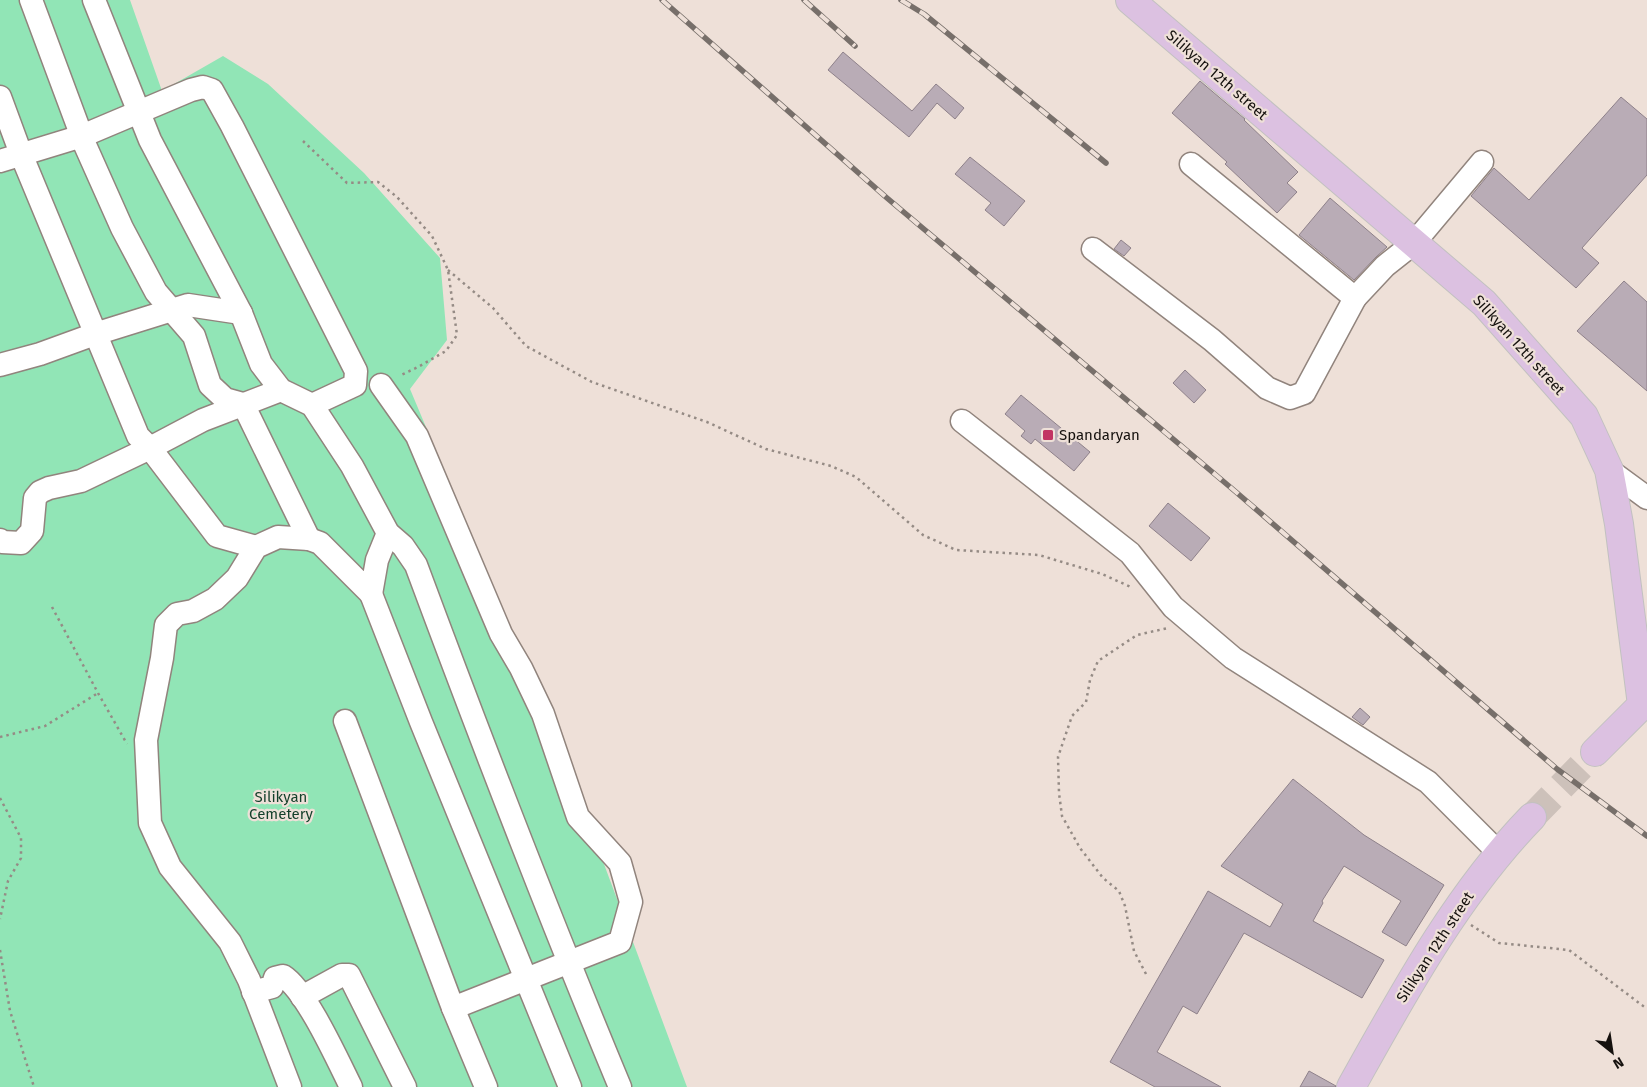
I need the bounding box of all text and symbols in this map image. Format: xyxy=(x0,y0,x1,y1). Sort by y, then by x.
street label: Silikyan 12th street xyxy=(1163,26,1272,124)
street label: Silikyan 12th street xyxy=(1469,291,1569,399)
place label: Spandaryan xyxy=(1059,426,1140,444)
marker: Spandaryan xyxy=(1041,428,1055,442)
park label: Silikyan Cemetery xyxy=(249,788,314,823)
street label: Silikyan 12th street xyxy=(1392,888,1478,1006)
north arrow xyxy=(1587,1027,1637,1077)
text: N xyxy=(1610,1053,1627,1073)

